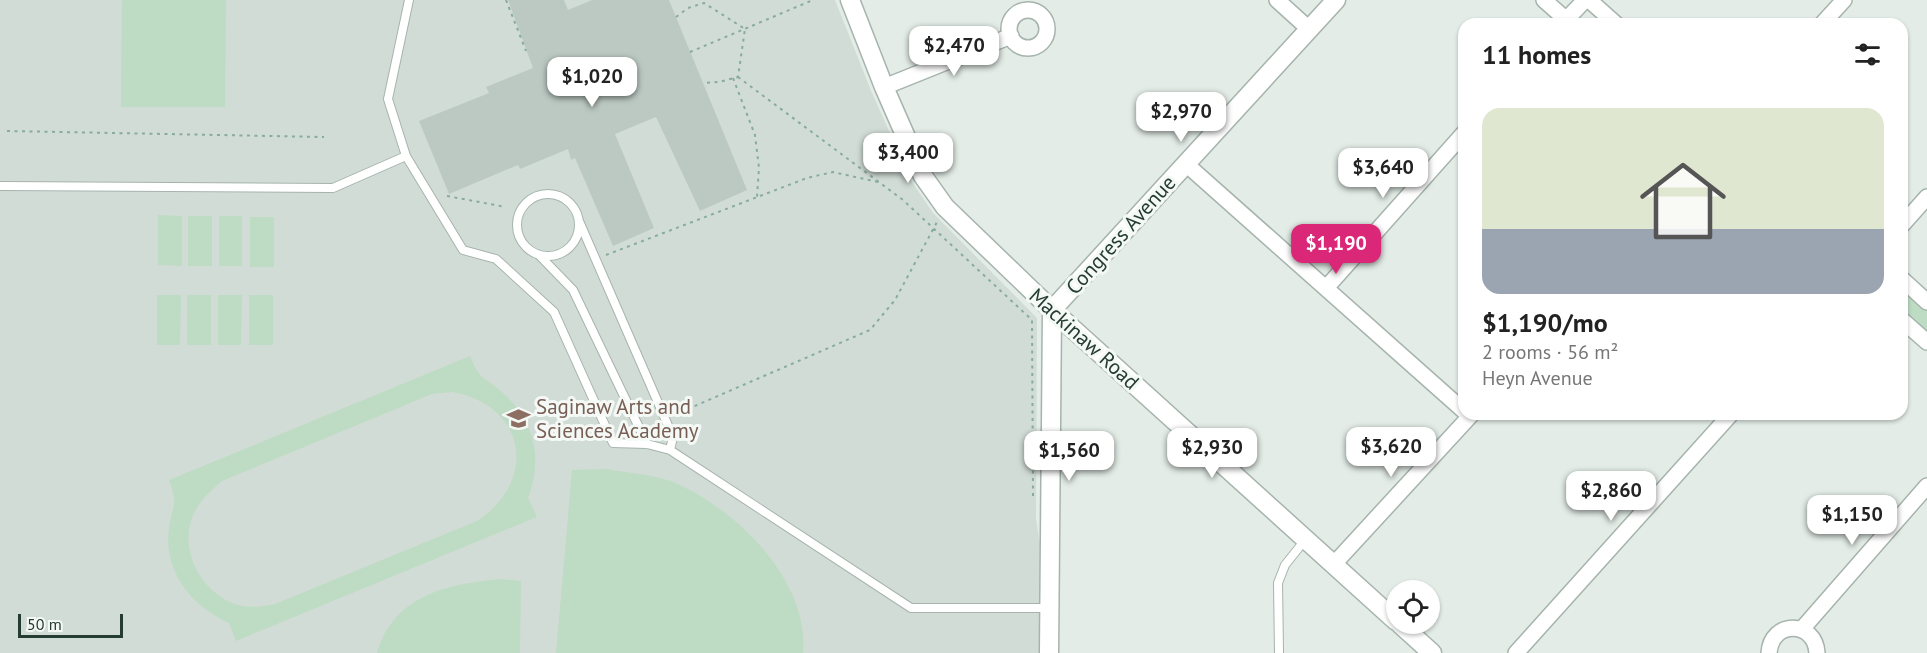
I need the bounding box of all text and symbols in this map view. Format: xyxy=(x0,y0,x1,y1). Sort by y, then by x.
pin: $2,470 xyxy=(905,26,1003,77)
text: $2,470 xyxy=(923,32,985,58)
text: 11 homes xyxy=(1482,38,1591,71)
icon: filters xyxy=(1851,38,1884,71)
pin: $1,020 xyxy=(543,57,641,108)
text: $1,020 xyxy=(561,63,623,89)
pin: $2,970 xyxy=(1132,92,1230,143)
text: $2,970 xyxy=(1150,98,1212,124)
pin: $3,400 xyxy=(859,133,957,184)
text: $3,400 xyxy=(877,139,939,165)
icon: home xyxy=(1629,147,1737,255)
pin: $3,640 xyxy=(1334,148,1432,199)
text: $3,640 xyxy=(1352,154,1414,180)
street label: Congress Avenue xyxy=(1060,169,1181,300)
pin: $1,190 xyxy=(1287,224,1385,275)
text: $1,190 xyxy=(1305,230,1367,256)
street label: Mackinaw Road xyxy=(1024,282,1145,395)
text: $1,190/mo xyxy=(1482,306,1608,339)
text: 2 rooms · 56 m² xyxy=(1482,339,1618,365)
text: Heyn Avenue xyxy=(1482,365,1593,391)
place label: Saginaw Arts and Sciences Academy xyxy=(536,393,699,444)
school or university icon: Saginaw Arts and Sciences Academy xyxy=(505,406,531,432)
pin: $3,620 xyxy=(1342,427,1440,478)
pin: $2,930 xyxy=(1163,428,1261,479)
pin: $1,560 xyxy=(1020,431,1118,482)
text: $3,620 xyxy=(1360,433,1422,459)
text: $2,930 xyxy=(1181,434,1243,460)
text: $1,560 xyxy=(1038,437,1100,463)
pin: $2,860 xyxy=(1562,471,1660,522)
text: $2,860 xyxy=(1580,477,1642,503)
pin: $1,150 xyxy=(1803,495,1901,546)
text: $1,150 xyxy=(1821,501,1883,527)
map controls xyxy=(1386,580,1440,634)
button: locate xyxy=(1386,580,1440,634)
scale bar xyxy=(18,611,123,638)
text: 50 m xyxy=(27,614,62,634)

